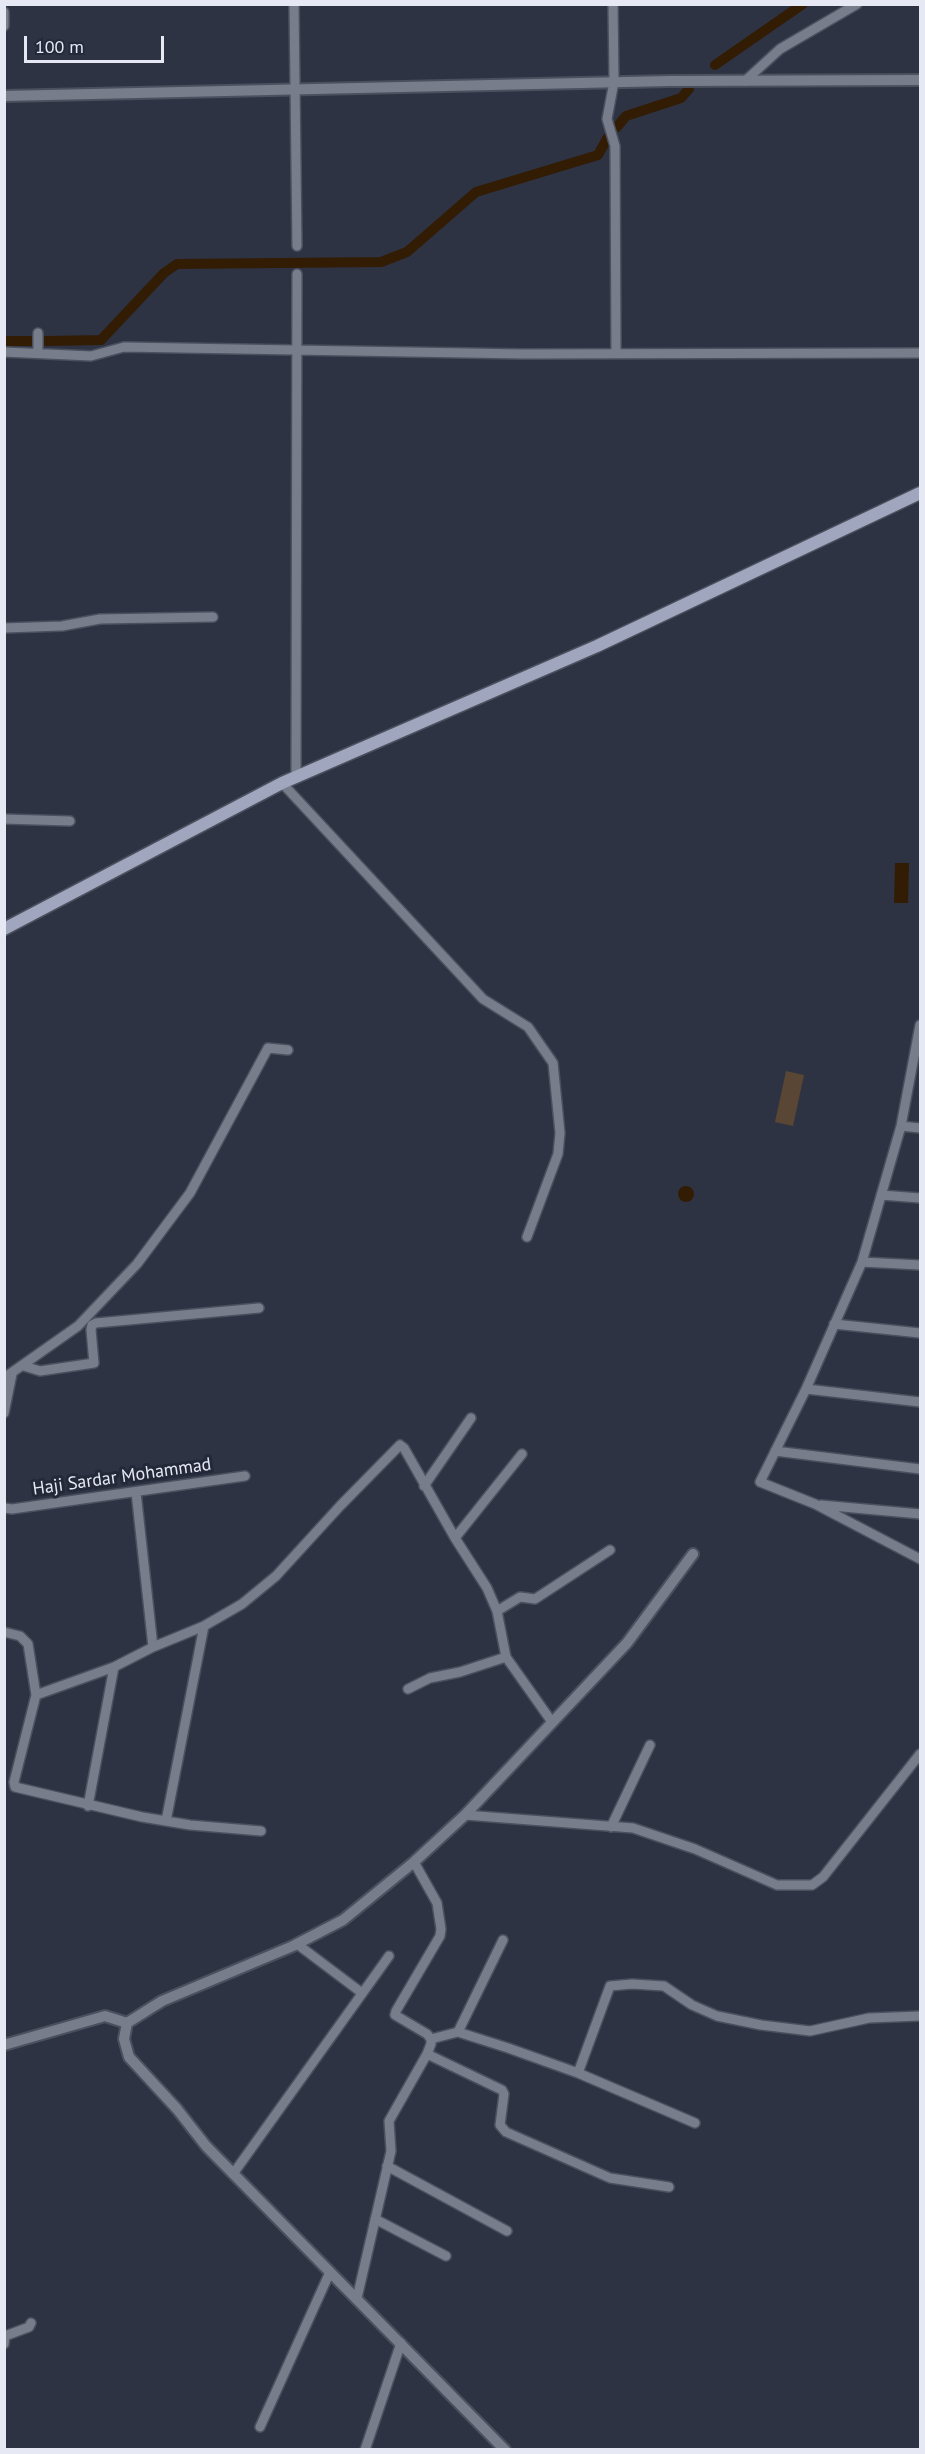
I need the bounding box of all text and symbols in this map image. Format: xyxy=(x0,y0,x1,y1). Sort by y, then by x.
scale bar xyxy=(27,24,166,62)
text: 100 m xyxy=(35,35,84,58)
street label: Haji Sardar Mohammad xyxy=(31,1454,213,1500)

